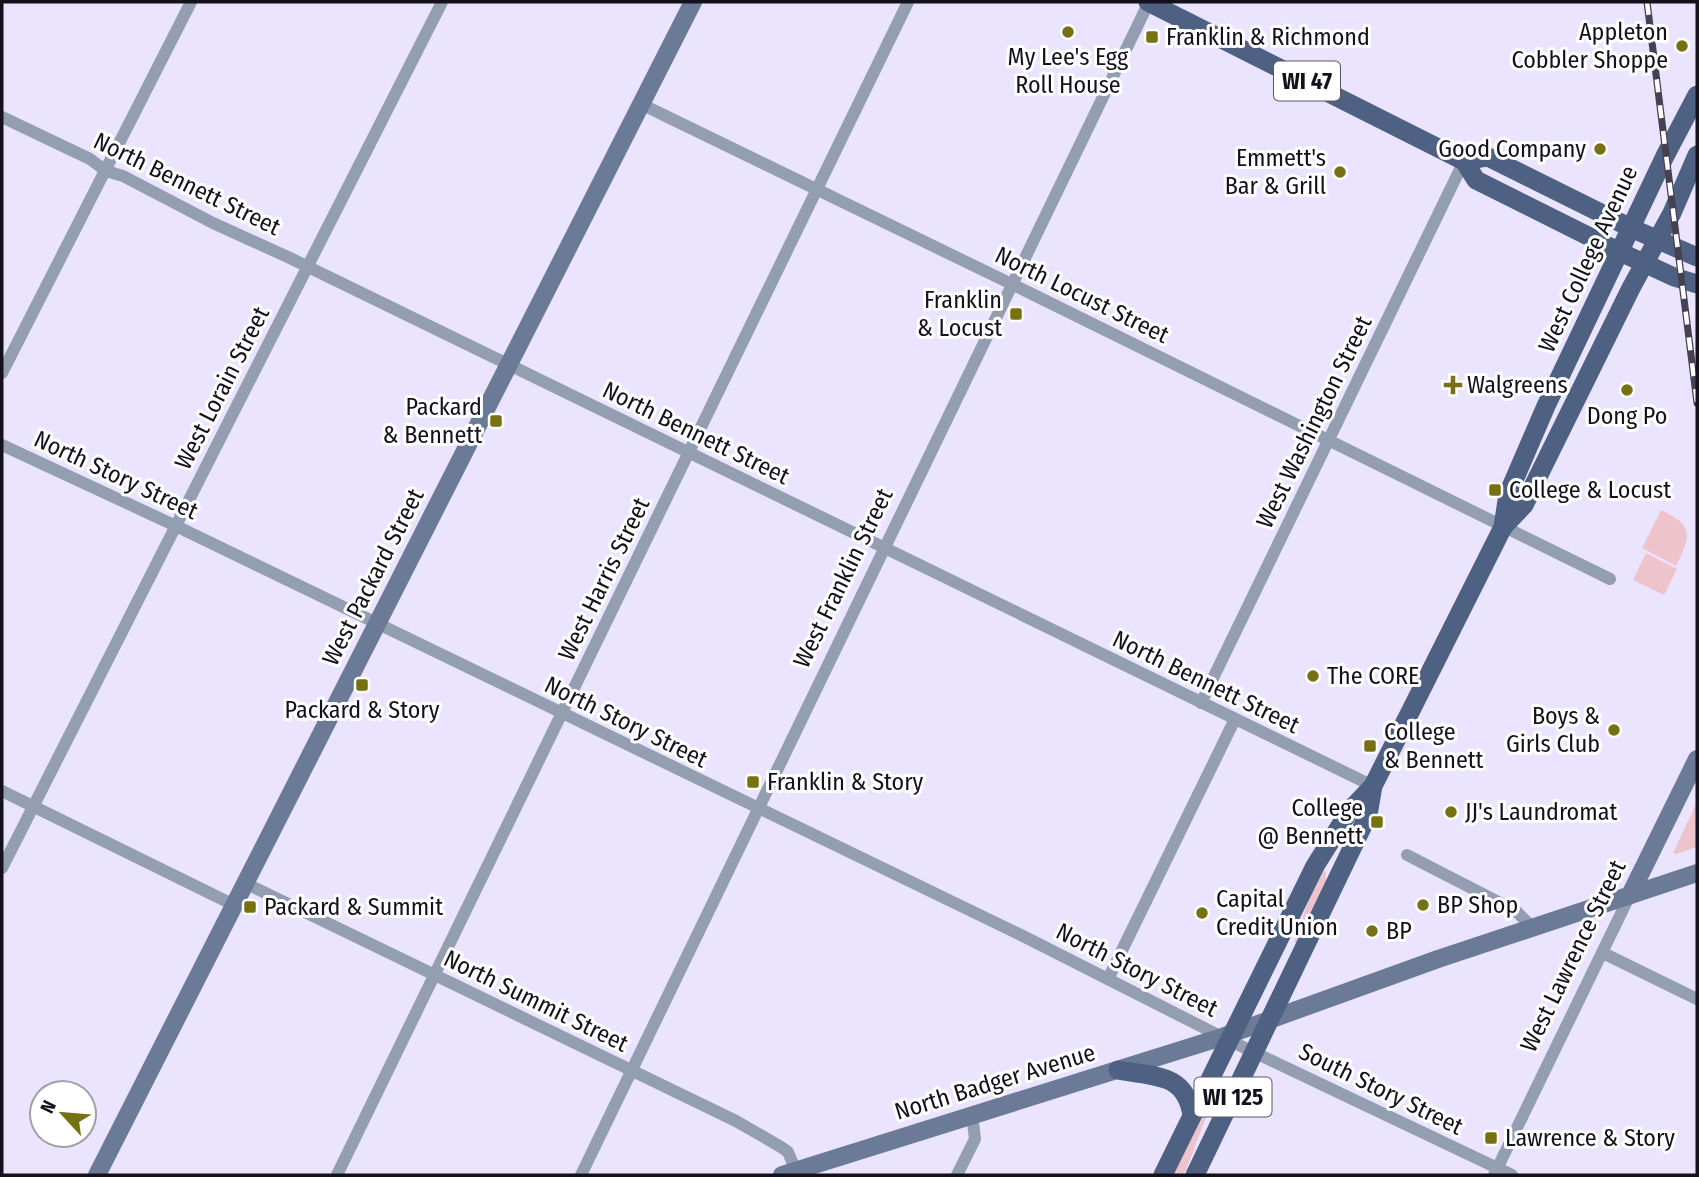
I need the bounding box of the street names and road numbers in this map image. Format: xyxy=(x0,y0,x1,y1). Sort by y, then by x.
road number: WI 47 xyxy=(1274,61,1340,100)
street label: North Bennett Street xyxy=(89,127,285,241)
street label: West College Avenue xyxy=(1533,161,1643,357)
street label: North Locust Street xyxy=(991,241,1174,349)
street label: West Lorain Street xyxy=(169,302,275,474)
street label: West Washington Street xyxy=(1250,311,1378,533)
street label: North Bennett Street xyxy=(598,376,794,490)
street label: North Story Street xyxy=(30,425,202,525)
street label: West Packard Street xyxy=(316,484,430,670)
street label: West Franklin Street xyxy=(787,484,899,672)
street label: West Harris Street xyxy=(553,493,656,665)
street label: North Bennett Street xyxy=(1108,625,1304,739)
street label: North Story Street xyxy=(540,671,712,774)
street label: West Lawrence Street xyxy=(1514,855,1632,1056)
street label: North Story Street xyxy=(1052,917,1223,1023)
street label: North Summit Street xyxy=(439,944,633,1058)
street label: South Story Street xyxy=(1294,1037,1468,1141)
street label: North Badger Avenue xyxy=(891,1038,1099,1126)
road number: WI 125 xyxy=(1194,1078,1272,1116)

